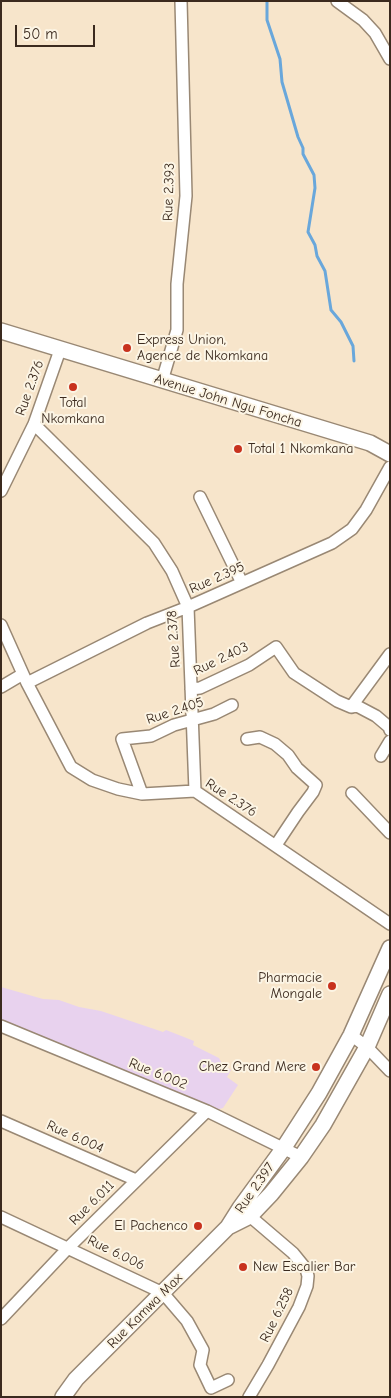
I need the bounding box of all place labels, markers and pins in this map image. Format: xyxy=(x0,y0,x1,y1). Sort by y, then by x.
place label: Express Union, Agence de Nkomkana xyxy=(137,332,268,364)
marker: Express Union, Agence de Nkomkana xyxy=(121,342,133,354)
marker: Total Nkomkana xyxy=(67,381,79,393)
place label: Total Nkomkana xyxy=(41,395,105,428)
place label: Total 1 Nkomkana xyxy=(248,441,353,457)
marker: Total 1 Nkomkana xyxy=(232,443,244,455)
place label: Pharmacie Mongale xyxy=(258,970,322,1002)
marker: Pharmacie Mongale xyxy=(326,980,338,992)
place label: Chez Grand Mere xyxy=(199,1059,306,1075)
marker: Chez Grand Mere xyxy=(310,1061,322,1073)
place label: El Pachenco xyxy=(114,1218,188,1234)
marker: El Pachenco xyxy=(192,1220,204,1232)
place label: New Escalier Bar xyxy=(253,1259,355,1275)
marker: New Escalier Bar xyxy=(237,1261,249,1273)

